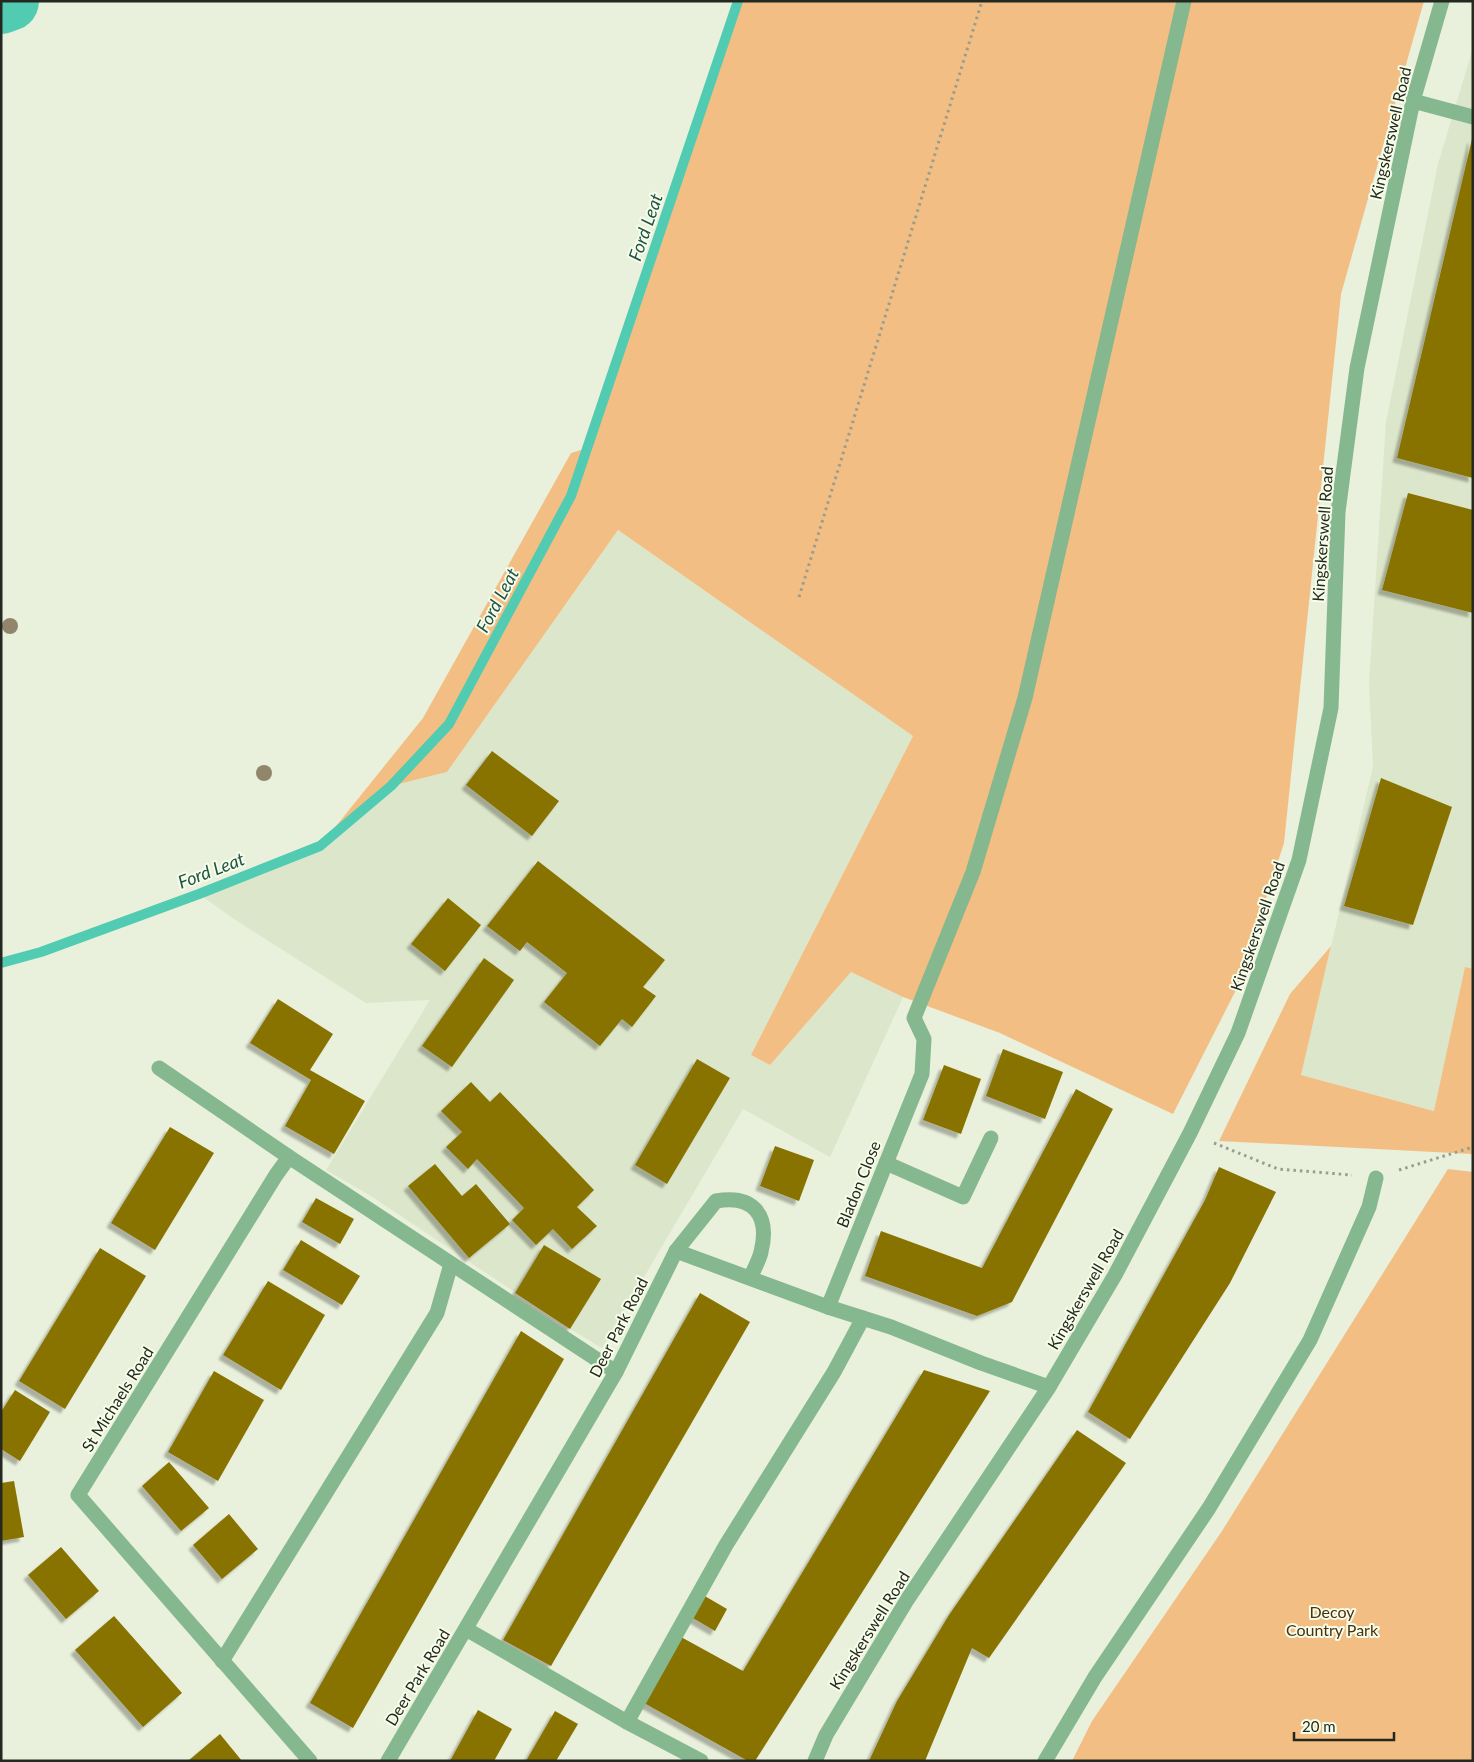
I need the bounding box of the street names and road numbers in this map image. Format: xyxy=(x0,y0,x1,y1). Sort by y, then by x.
street label: Kingskerswell Road xyxy=(1366,65,1414,201)
street label: Kingskerswell Road xyxy=(1308,466,1336,602)
street label: Kingskerswell Road xyxy=(1226,859,1288,993)
street label: Bladon Close xyxy=(832,1138,884,1230)
street label: Kingskerswell Road xyxy=(1043,1226,1127,1352)
street label: Deer Park Road xyxy=(585,1274,651,1380)
street label: St Michaels Road xyxy=(77,1343,157,1455)
street label: Kingskerswell Road xyxy=(825,1568,913,1692)
street label: Deer Park Road xyxy=(381,1625,453,1729)

